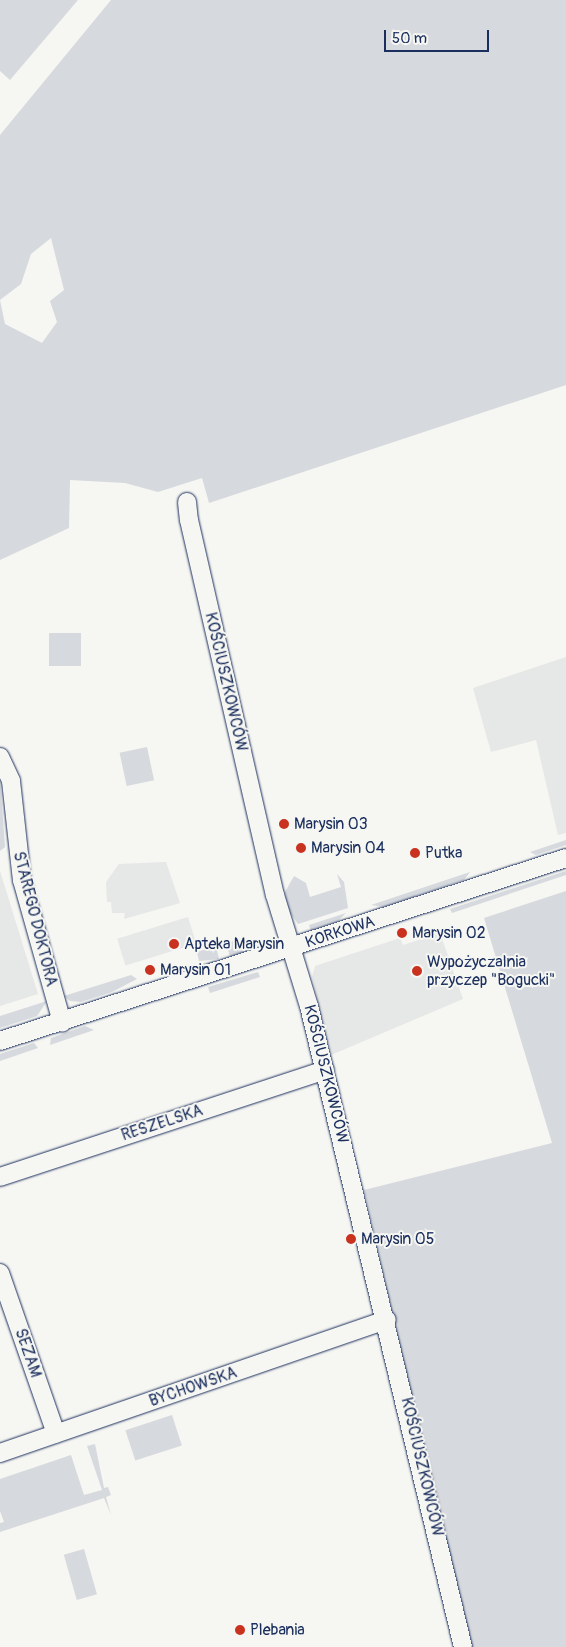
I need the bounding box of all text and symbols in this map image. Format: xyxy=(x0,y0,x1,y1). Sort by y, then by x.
scale bar xyxy=(386,20,491,52)
text: 50 m xyxy=(392,29,427,48)
street label: KOŚCIUSZKOWCÓW xyxy=(201,611,251,753)
place label: Marysin 03 xyxy=(294,814,368,834)
marker: Marysin 03 xyxy=(278,818,290,830)
place label: Marysin 04 xyxy=(311,838,385,858)
marker: Marysin 04 xyxy=(295,842,307,854)
place label: Putka xyxy=(425,843,462,863)
marker: Putka xyxy=(409,847,421,859)
street label: STAREGO DOKTORA xyxy=(9,850,61,988)
street label: KORKOWA xyxy=(303,912,377,952)
place label: Marysin 02 xyxy=(412,923,486,943)
marker: Marysin 02 xyxy=(396,927,408,939)
place label: Apteka Marysin xyxy=(184,934,284,954)
marker: Apteka Marysin xyxy=(168,938,180,950)
place label: Wypożyczalnia przyczep "Bogucki" xyxy=(427,952,555,990)
place label: Marysin 01 xyxy=(160,960,231,980)
marker: Marysin 01 xyxy=(144,964,156,976)
marker: Wypożyczalnia przyczep "Bogucki" xyxy=(411,965,423,977)
street label: KOŚCIUSZKOWCÓW xyxy=(299,1003,353,1145)
street label: RESZELSKA xyxy=(119,1101,205,1145)
place label: Marysin 05 xyxy=(361,1229,434,1249)
marker: Marysin 05 xyxy=(345,1233,357,1245)
street label: SEZAM xyxy=(11,1326,45,1380)
street label: BYCHOWSKA xyxy=(147,1363,239,1411)
street label: KOŚCIUSZKOWCÓW xyxy=(397,1396,447,1538)
place label: Plebania xyxy=(250,1620,305,1640)
marker: Plebania xyxy=(234,1624,246,1636)

